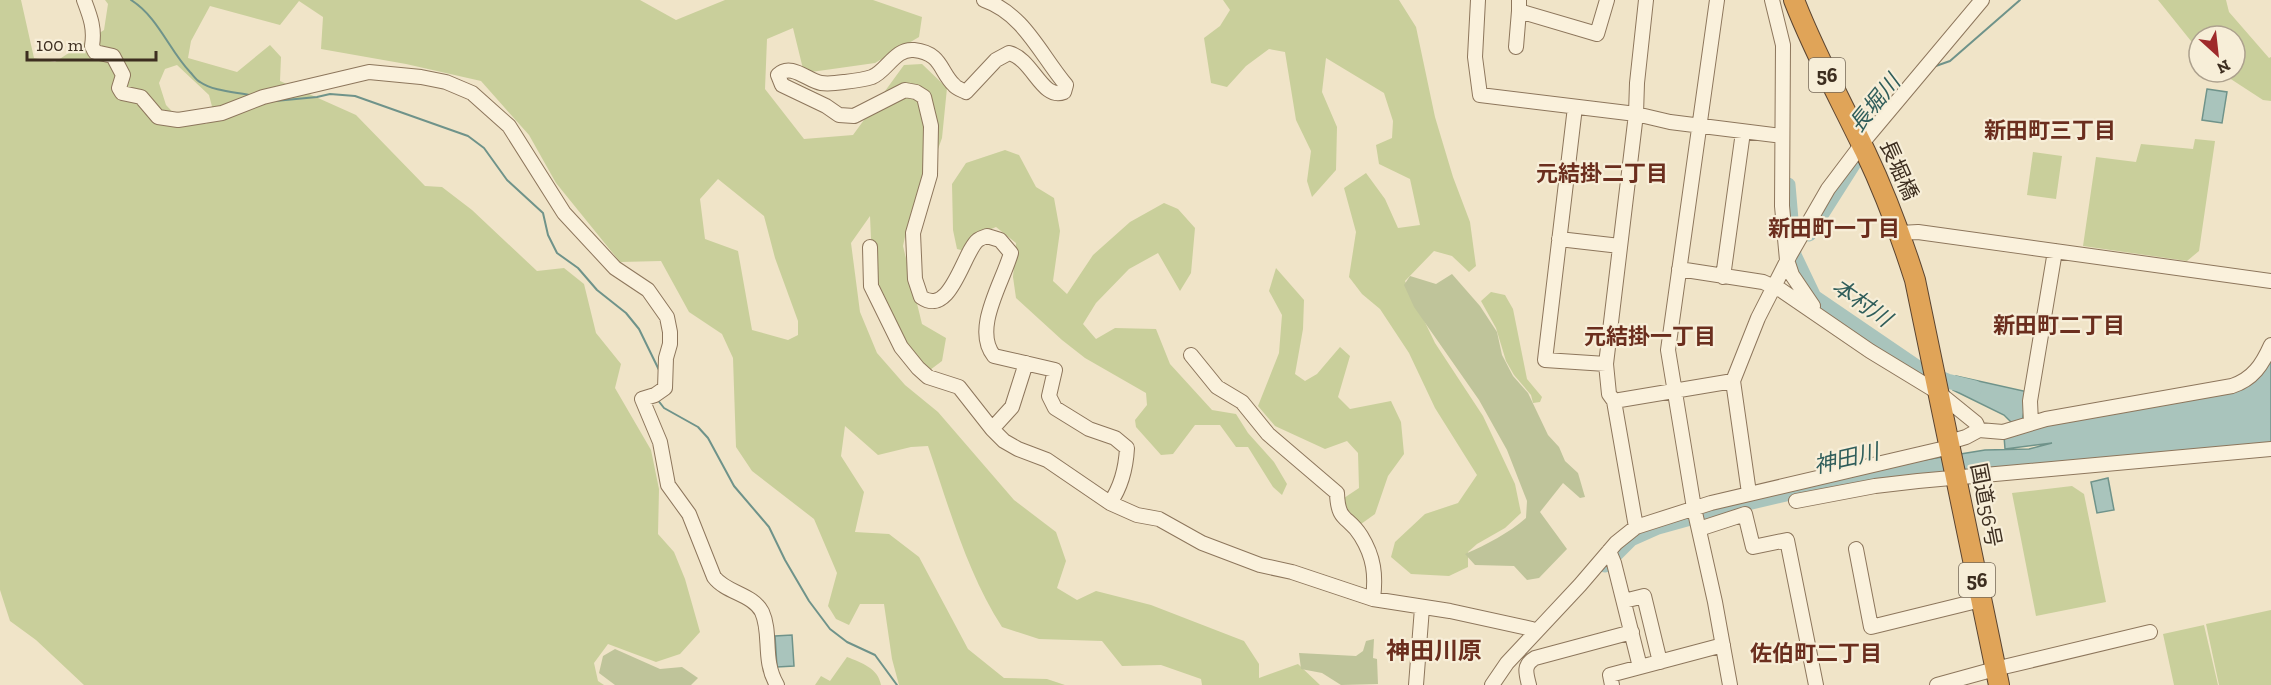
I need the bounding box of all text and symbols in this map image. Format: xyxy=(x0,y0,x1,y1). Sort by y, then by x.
scale bar xyxy=(27,24,156,62)
north arrow xyxy=(2187,24,2247,84)
text: 100 m xyxy=(36,34,84,56)
text: N xyxy=(2214,56,2233,78)
road number: 56 xyxy=(1809,58,1845,92)
water label: 長堀川 xyxy=(1843,68,1907,137)
district label: 新田町三丁目 xyxy=(1984,117,2116,144)
street label: 長堀橋 xyxy=(1875,136,1924,204)
district label: 元結掛二丁目 xyxy=(1536,160,1668,187)
district label: 新田町一丁目 xyxy=(1768,215,1900,242)
water label: 本村川 xyxy=(1827,272,1898,334)
district label: 新田町二丁目 xyxy=(1993,312,2125,339)
district label: 元結掛一丁目 xyxy=(1584,323,1716,350)
water label: 神田川 xyxy=(1811,437,1883,479)
street label: 国道56号 xyxy=(1966,461,2007,549)
road number: 56 xyxy=(1959,563,1995,597)
district label: 神田川原 xyxy=(1386,636,1482,665)
district label: 佐伯町二丁目 xyxy=(1750,640,1882,667)

